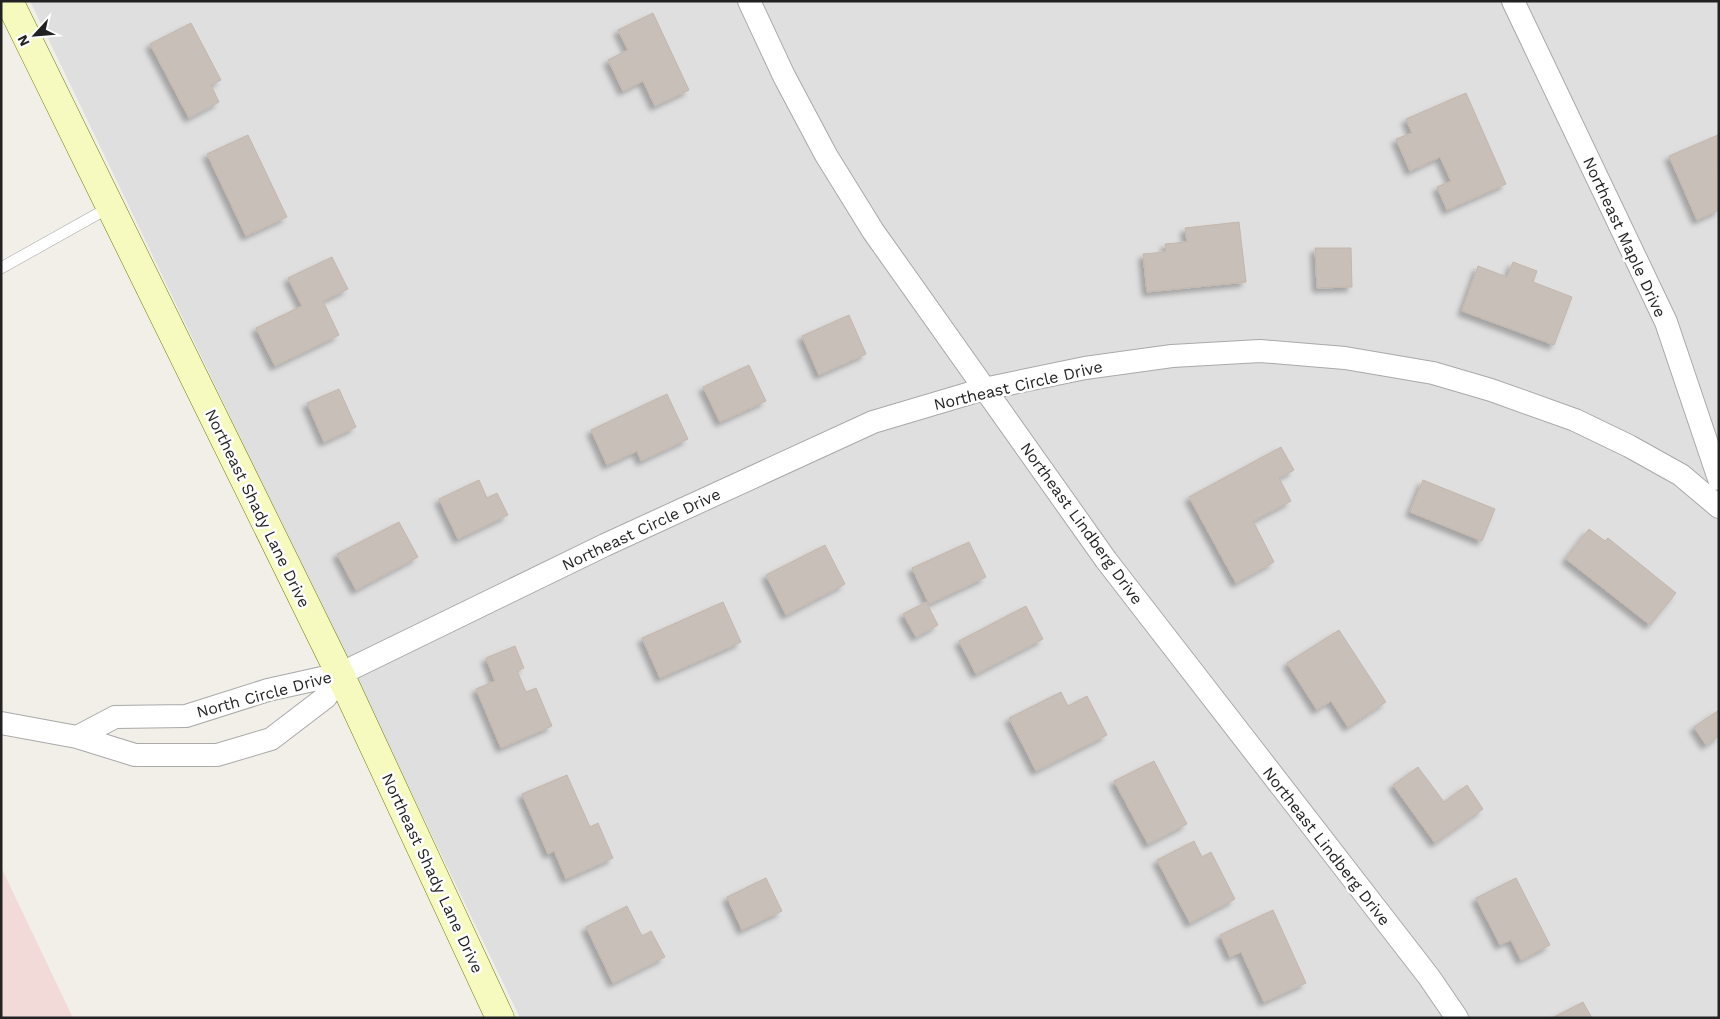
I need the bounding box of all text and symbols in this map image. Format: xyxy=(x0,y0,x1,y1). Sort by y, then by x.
north arrow xyxy=(10,10,60,60)
text: N xyxy=(14,33,33,49)
street label: Northeast Maple Drive xyxy=(1579,154,1670,320)
street label: Northeast Circle Drive xyxy=(932,357,1104,414)
street label: Northeast Shady Lane Drive xyxy=(201,406,314,610)
street label: Northeast Lindberg Drive xyxy=(1016,439,1147,608)
street label: Northeast Circle Drive xyxy=(559,484,723,575)
street label: North Circle Drive xyxy=(194,667,334,722)
street label: Northeast Lindberg Drive xyxy=(1259,763,1394,929)
street label: Northeast Shady Lane Drive xyxy=(378,770,487,976)

